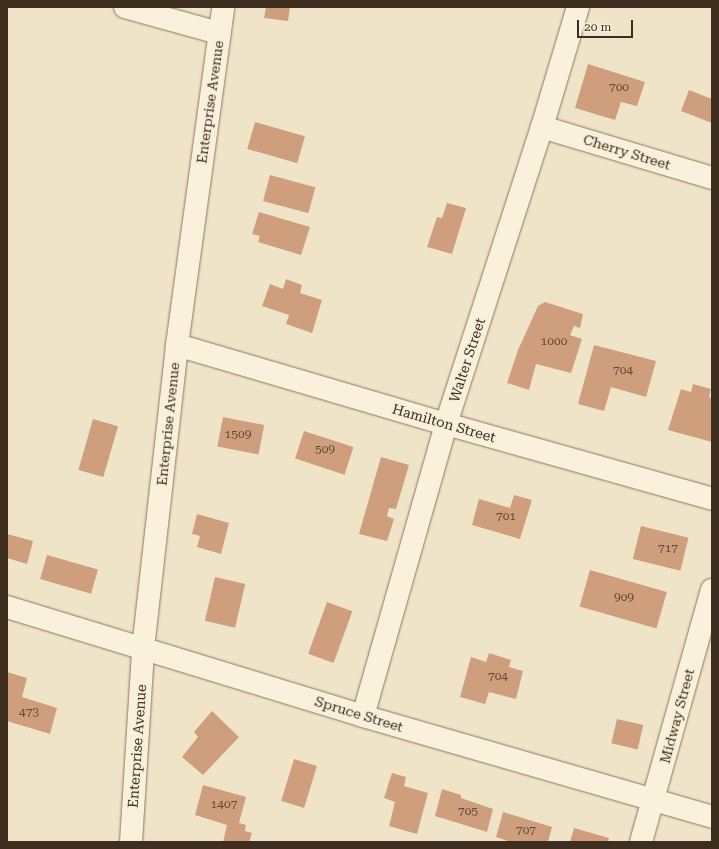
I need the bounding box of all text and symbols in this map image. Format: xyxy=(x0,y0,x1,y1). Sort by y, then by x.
scale bar xyxy=(579,12,635,38)
text: 20 m xyxy=(584,20,611,34)
street label: Enterprise Avenue xyxy=(193,39,227,165)
house number: 700 xyxy=(609,81,629,95)
street label: Cherry Street xyxy=(581,131,673,173)
street label: Walter Street xyxy=(445,316,489,404)
house number: 1000 xyxy=(541,335,567,349)
street label: Enterprise Avenue xyxy=(153,361,183,487)
house number: 704 xyxy=(613,364,633,378)
street label: Hamilton Street xyxy=(390,400,498,446)
house number: 1509 xyxy=(225,428,251,442)
house number: 509 xyxy=(315,443,335,457)
house number: 701 xyxy=(496,510,516,524)
house number: 717 xyxy=(658,542,678,556)
house number: 909 xyxy=(614,591,634,605)
street label: Midway Street xyxy=(656,667,698,765)
house number: 704 xyxy=(488,670,508,684)
street label: Enterprise Avenue xyxy=(124,684,150,808)
street label: Spruce Street xyxy=(313,693,405,735)
house number: 473 xyxy=(19,706,39,720)
house number: 1407 xyxy=(211,798,237,812)
house number: 705 xyxy=(458,805,478,819)
house number: 707 xyxy=(516,824,536,838)

